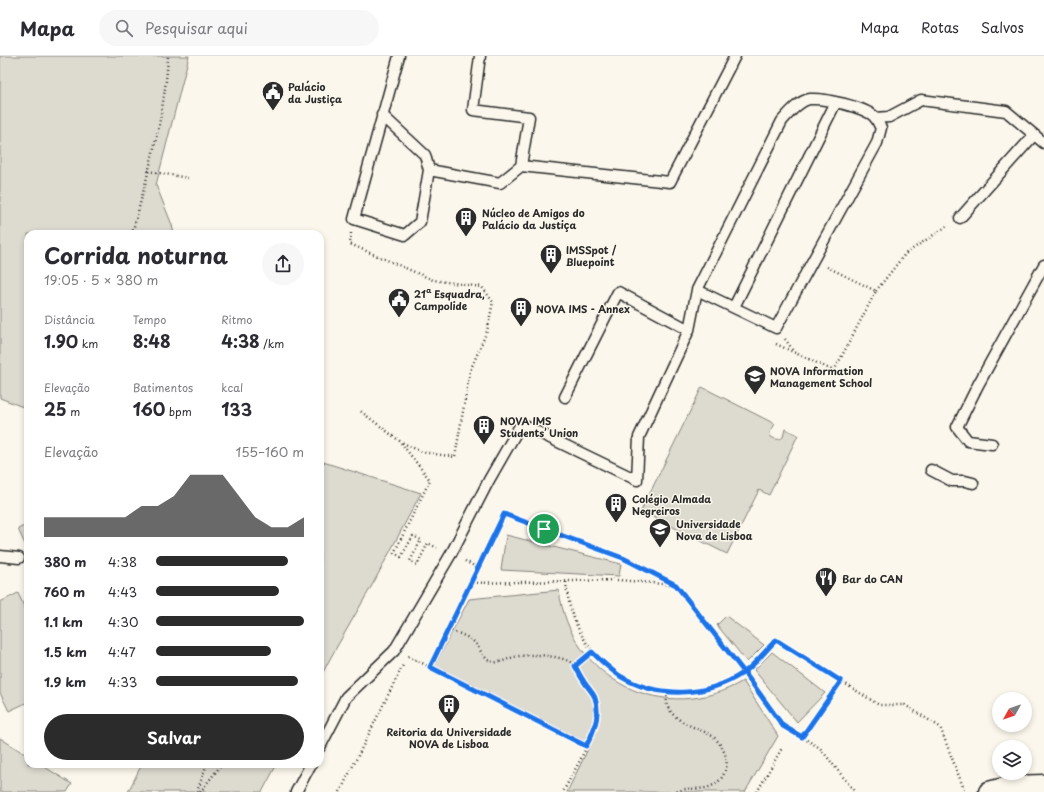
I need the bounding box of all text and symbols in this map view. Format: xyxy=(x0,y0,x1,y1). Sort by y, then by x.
search box xyxy=(99,10,379,46)
text: Mapa xyxy=(20,14,75,42)
text: Pesquisar aqui xyxy=(145,16,248,39)
icon: search xyxy=(113,17,135,39)
text: Mapa xyxy=(860,17,899,38)
text: Rotas xyxy=(921,17,959,38)
text: Salvos xyxy=(981,17,1024,38)
public building icon: Palácio da Justiça xyxy=(260,79,286,112)
place label: Palácio da Justiça xyxy=(288,79,342,106)
building icon: Núcleo de Amigos do Palácio da Justiça xyxy=(453,205,479,238)
place label: Núcleo de Amigos do Palácio da Justiça xyxy=(482,205,585,232)
text: Corrida noturna xyxy=(44,238,228,271)
building icon: IMSSpot / Bluepoint xyxy=(538,242,564,275)
place label: IMSSpot / Bluepoint xyxy=(566,242,617,269)
button: share xyxy=(262,243,304,285)
text: 19:05 · 5 × 380 m xyxy=(44,270,158,289)
public building icon: 21ª Esquadra, Campolide xyxy=(386,286,412,319)
place label: 21ª Esquadra, Campolide xyxy=(414,286,485,313)
building icon: NOVA IMS - Annex xyxy=(508,295,534,328)
place label: NOVA IMS - Annex xyxy=(536,301,630,316)
text: Distância xyxy=(44,311,95,328)
text: Tempo xyxy=(133,311,166,328)
text: Ritmo xyxy=(221,311,252,328)
text: 1.90 xyxy=(44,328,78,354)
text: 8:48 xyxy=(133,328,171,354)
text: 4:38 xyxy=(221,328,260,354)
text: km xyxy=(78,335,98,352)
text: /km xyxy=(260,335,284,352)
school or university icon: NOVA Information Management School xyxy=(742,363,768,396)
place label: NOVA Information Management School xyxy=(770,363,872,390)
text: Elevação xyxy=(44,379,90,396)
text: Batimentos xyxy=(133,379,193,396)
text: kcal xyxy=(221,379,243,396)
text: 25 xyxy=(44,396,67,422)
text: 160 xyxy=(133,396,165,422)
text: 133 xyxy=(221,396,252,422)
text: m xyxy=(67,403,80,420)
text: bpm xyxy=(165,403,192,420)
building icon: NOVA IMS Students’ Union xyxy=(471,413,497,446)
place label: NOVA IMS Students’ Union xyxy=(500,413,578,440)
text: Elevação xyxy=(44,442,98,461)
text: 155–160 m xyxy=(236,442,304,461)
building icon: Colégio Almada Negreiros xyxy=(603,491,629,524)
place label: Colégio Almada Negreiros xyxy=(632,491,711,518)
pin xyxy=(527,512,561,546)
school or university icon: Universidade Nova de Lisboa xyxy=(647,516,673,549)
place label: Universidade Nova de Lisboa xyxy=(676,516,753,543)
icon: arrive xyxy=(533,518,555,540)
text: 380 m xyxy=(44,552,86,571)
text: 4:38 xyxy=(108,552,137,571)
restaurant icon: Bar do CAN xyxy=(813,565,839,598)
place label: Bar do CAN xyxy=(842,571,903,586)
text: 760 m xyxy=(44,582,85,601)
text: 4:43 xyxy=(108,582,137,601)
text: 1.1 km xyxy=(44,612,83,631)
text: 4:30 xyxy=(108,612,138,631)
text: 1.5 km xyxy=(44,642,87,661)
text: 4:47 xyxy=(108,642,136,661)
text: 1.9 km xyxy=(44,672,86,691)
text: 4:33 xyxy=(108,672,137,691)
building icon: Reitoria da Universidade NOVA de Lisboa xyxy=(436,692,462,725)
north arrow xyxy=(992,692,1032,732)
map controls xyxy=(992,692,1032,780)
button: Salvar xyxy=(44,714,304,760)
place label: Reitoria da Universidade NOVA de Lisboa xyxy=(386,724,512,751)
button: layers xyxy=(992,740,1032,780)

